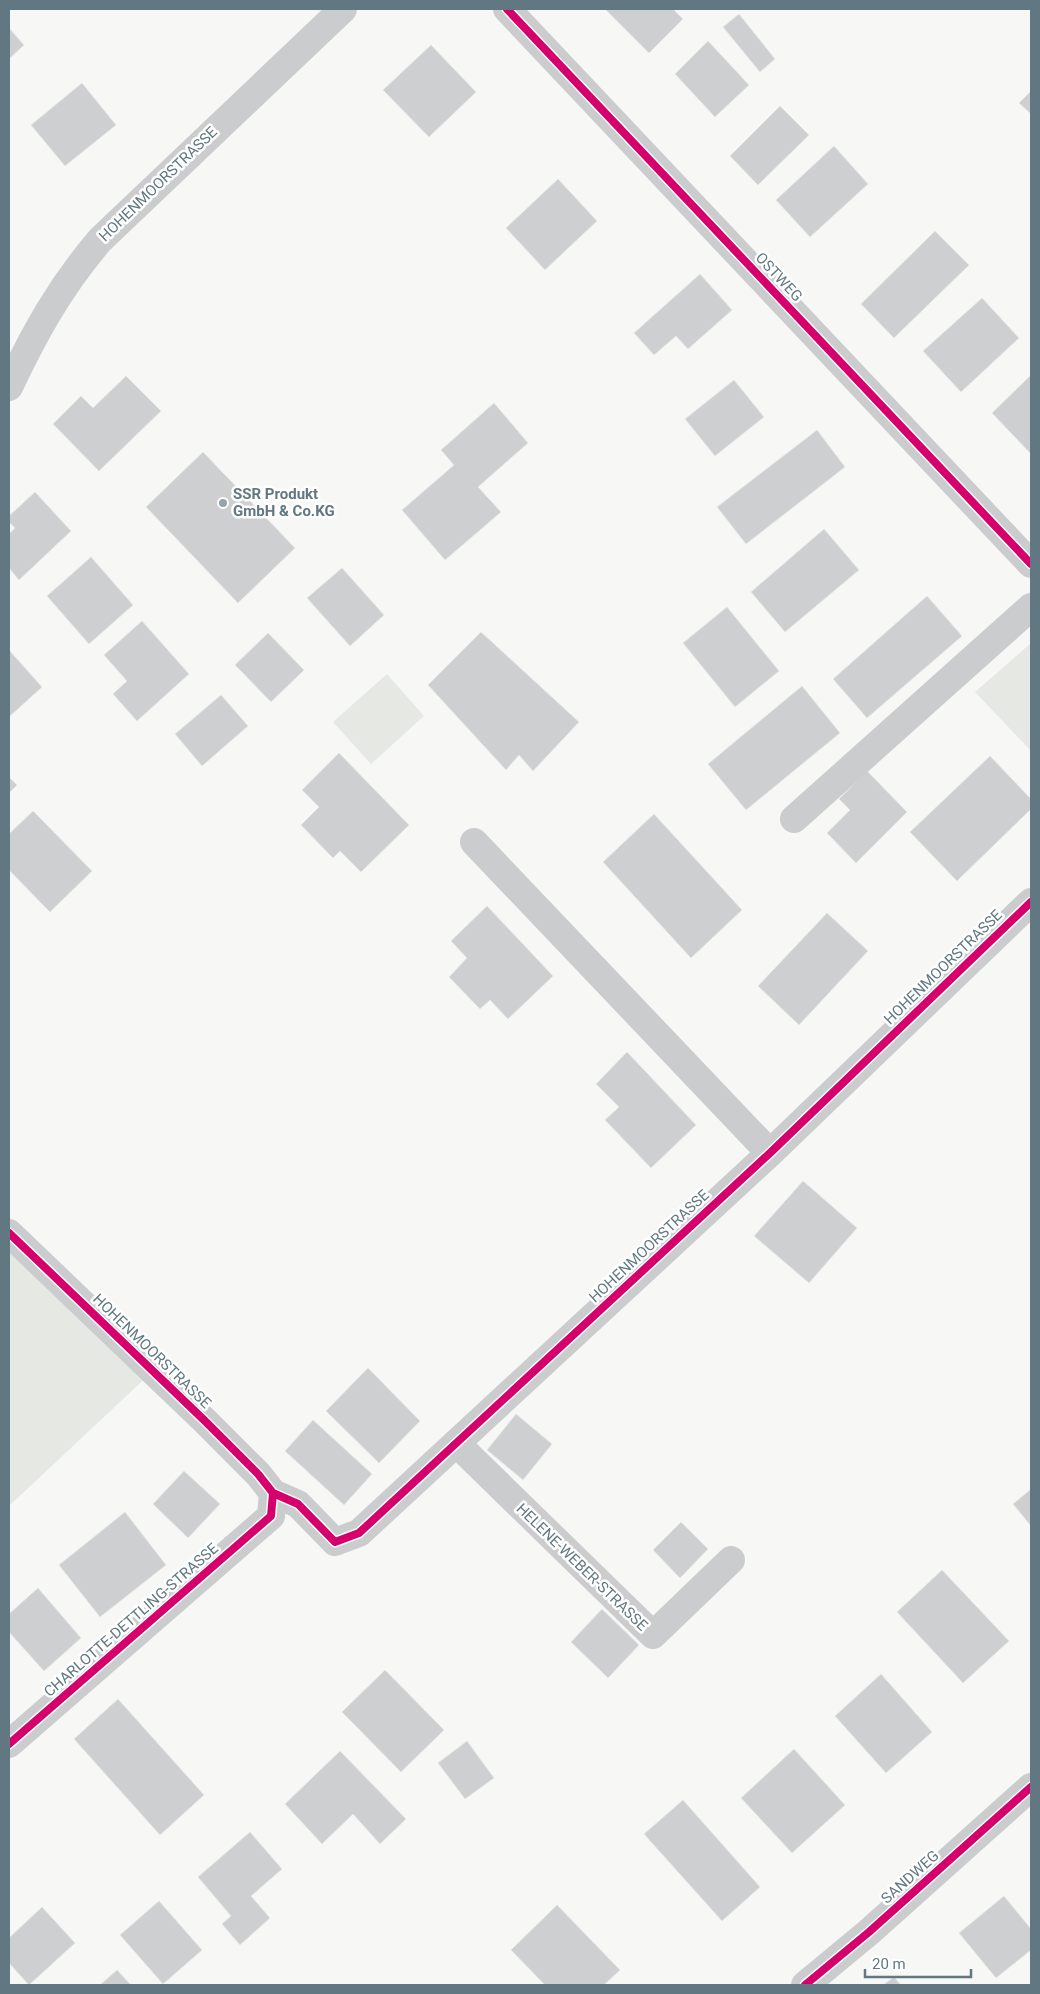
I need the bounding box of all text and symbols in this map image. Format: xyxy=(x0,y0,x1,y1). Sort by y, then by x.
street label: HOHENMOORSTRASSE xyxy=(95,123,221,245)
street label: OSTWEG xyxy=(752,249,806,305)
place label: SSR Produkt GmbH & Co.KG xyxy=(233,485,335,520)
marker: SSR Produkt GmbH & Co.KG xyxy=(217,497,229,509)
street label: HOHENMOORSTRASSE xyxy=(880,906,1006,1028)
street label: HOHENMOORSTRASSE xyxy=(585,1186,713,1306)
street label: HOHENMOORSTRASSE xyxy=(89,1290,215,1412)
street label: HELENE-WEBER-STRASSE xyxy=(513,1500,652,1635)
street label: CHARLOTTE-DETTLING-STRASSE xyxy=(40,1539,222,1701)
street label: SANDWEG xyxy=(877,1846,943,1908)
scale bar xyxy=(865,1946,971,1978)
text: 20 m xyxy=(872,1955,906,1973)

